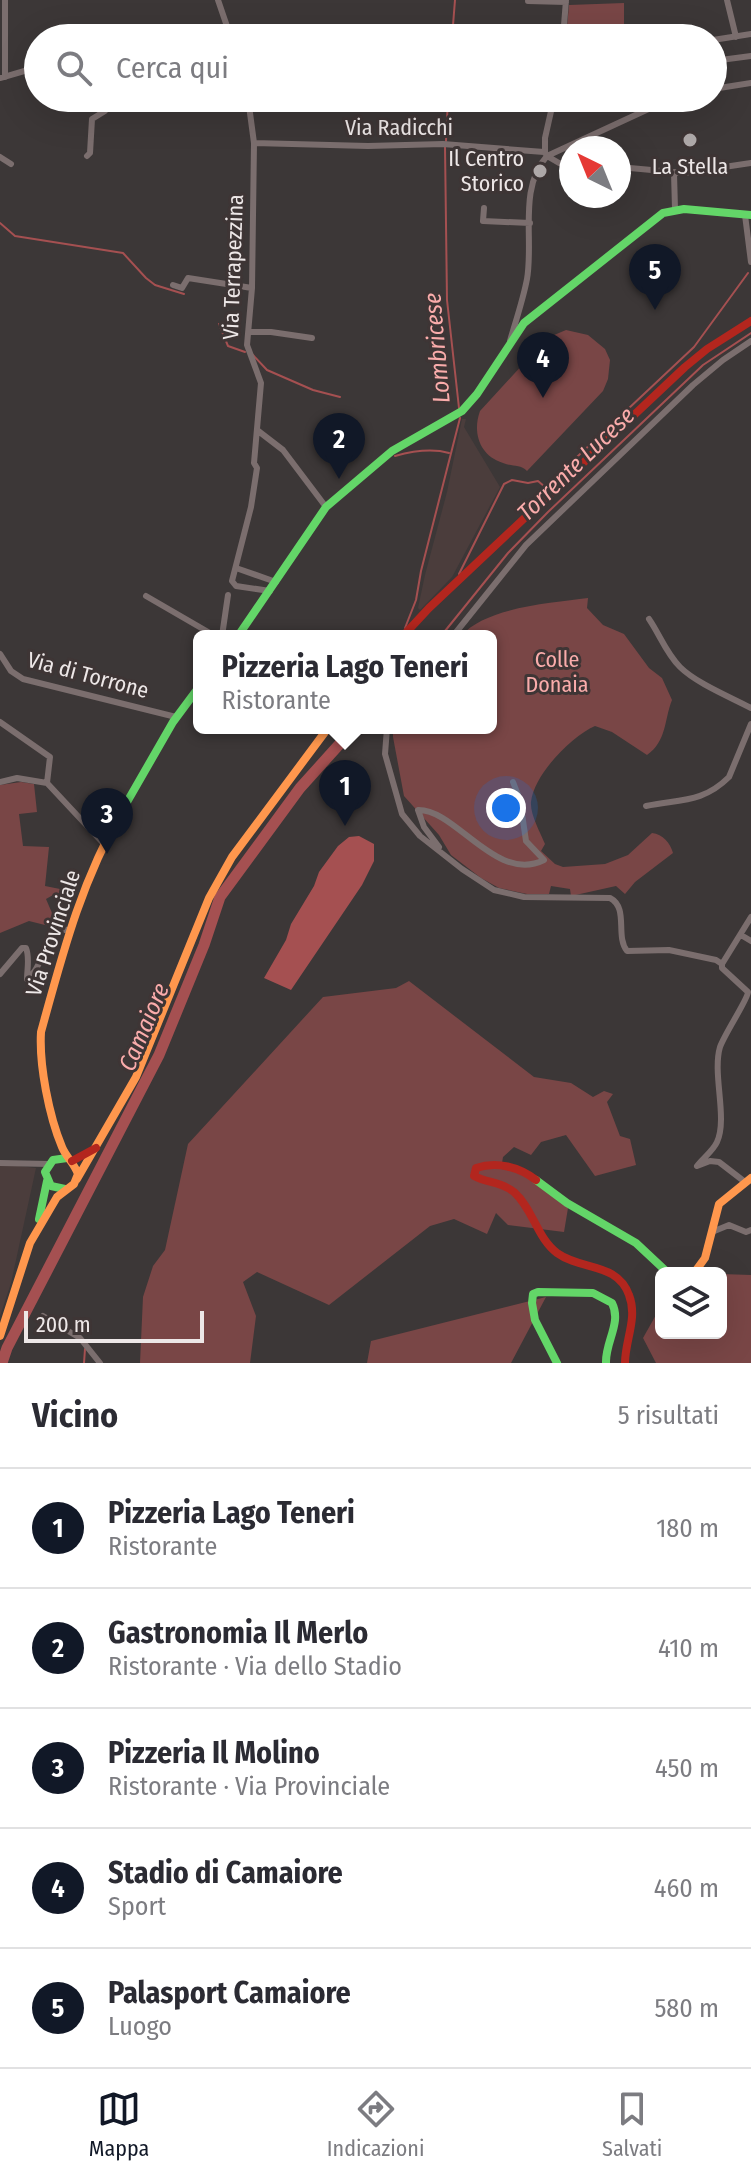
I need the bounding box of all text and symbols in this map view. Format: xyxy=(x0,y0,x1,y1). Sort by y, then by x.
search box xyxy=(24,24,727,112)
icon: search xyxy=(52,46,96,90)
text: Cerca qui xyxy=(116,50,229,86)
street label: Via Radicchi xyxy=(345,114,453,141)
marker: La Stella xyxy=(681,131,699,149)
north arrow xyxy=(559,136,631,208)
place label: Il Centro Storico xyxy=(448,145,524,197)
place label: La Stella xyxy=(652,153,728,180)
marker: Il Centro Storico xyxy=(531,162,549,180)
street label: Via Terrapezzina xyxy=(217,194,249,340)
pin: 5 xyxy=(629,244,681,310)
water label: Lombricese xyxy=(418,292,456,404)
pin: 4 xyxy=(517,332,569,398)
water label: Torrente Lucese xyxy=(512,401,640,527)
pin: 2 xyxy=(313,413,365,479)
popup xyxy=(193,630,497,734)
street label: Via di Torrone xyxy=(24,646,152,704)
park label: Colle Donaia xyxy=(525,646,589,698)
text: Pizzeria Lago Teneri xyxy=(222,649,468,685)
text: Ristorante xyxy=(222,685,331,716)
pin: 1 xyxy=(319,760,371,826)
pin: 3 xyxy=(81,788,133,854)
your location xyxy=(486,788,526,828)
street label: Via Provinciale xyxy=(20,866,86,1000)
water label: Camaiore xyxy=(113,979,175,1075)
map controls xyxy=(655,1267,727,1339)
button: layers xyxy=(655,1267,727,1339)
scale bar xyxy=(24,1307,204,1343)
text: 200 m xyxy=(36,1311,91,1338)
text: Vicino xyxy=(32,1395,118,1436)
text: 5 risultati xyxy=(618,1400,719,1431)
text: Pizzeria Lago Teneri xyxy=(108,1495,355,1531)
text: 1 xyxy=(53,1513,64,1544)
text: 180 m xyxy=(656,1513,719,1544)
text: Ristorante xyxy=(108,1531,217,1562)
text: Gastronomia Il Merlo xyxy=(108,1615,368,1651)
text: 2 xyxy=(52,1633,64,1664)
text: 410 m xyxy=(658,1633,719,1664)
text: Ristorante · Via dello Stadio xyxy=(108,1651,402,1682)
text: Pizzeria Il Molino xyxy=(108,1735,320,1771)
text: 3 xyxy=(52,1753,64,1784)
text: 450 m xyxy=(655,1753,719,1784)
text: Ristorante · Via Provinciale xyxy=(108,1771,390,1802)
text: Stadio di Camaiore xyxy=(108,1855,343,1891)
text: 4 xyxy=(51,1873,65,1904)
text: 460 m xyxy=(654,1873,719,1904)
text: Sport xyxy=(108,1891,166,1922)
text: Palasport Camaiore xyxy=(108,1975,351,2011)
text: 5 xyxy=(52,1993,64,2024)
text: 580 m xyxy=(654,1993,719,2024)
text: Luogo xyxy=(108,2011,172,2042)
tab: Mappa xyxy=(89,2087,149,2162)
tab: Indicazioni xyxy=(327,2087,424,2162)
tab: Salvati xyxy=(602,2087,662,2162)

